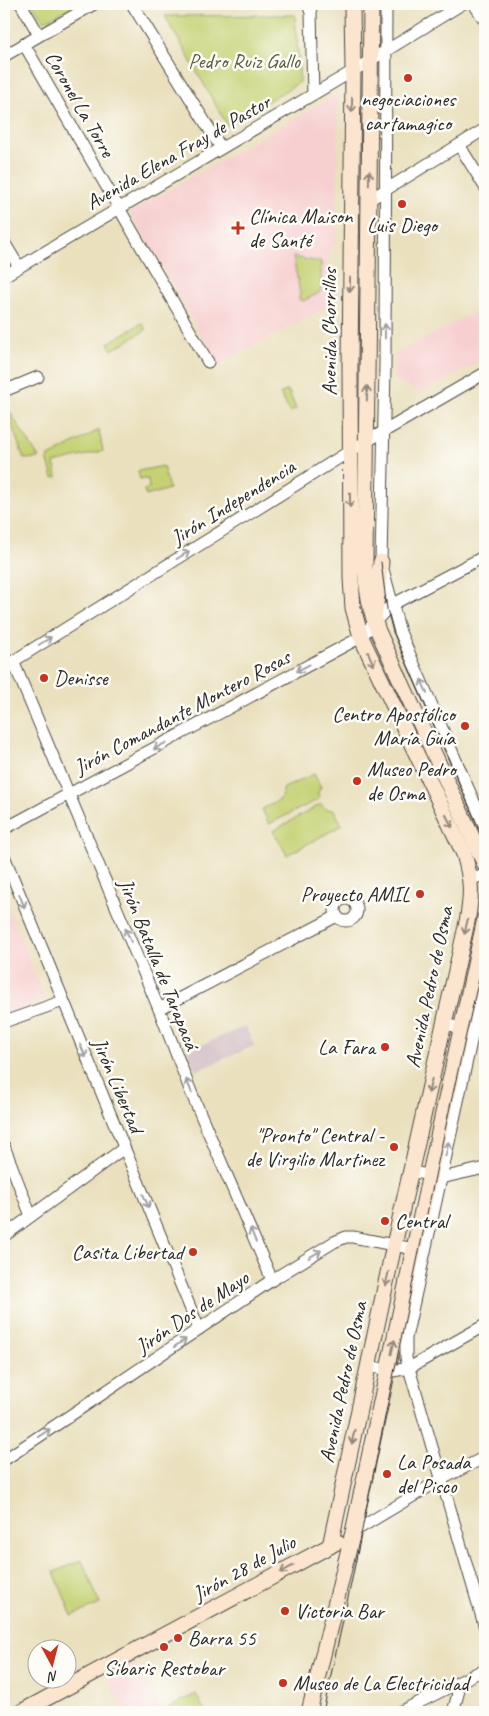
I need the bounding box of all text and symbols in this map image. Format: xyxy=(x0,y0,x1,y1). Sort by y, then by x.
street label: Coronel La Torre xyxy=(39,47,121,162)
park label: Pedro Ruiz Gallo xyxy=(188,48,301,74)
marker: negociaciones cartamagico xyxy=(402,72,414,84)
place label: negociaciones cartamagico xyxy=(361,86,457,136)
street label: Avenida Elena Fray de Pastor xyxy=(81,88,276,215)
one-way arrow xyxy=(348,97,357,113)
one-way arrow xyxy=(364,170,374,186)
marker: Luis Diego xyxy=(396,198,408,210)
place label: Clínica Maison de Santé xyxy=(249,203,353,253)
place label: Luis Diego xyxy=(367,212,439,238)
marker: Clínica Maison de Santé xyxy=(231,221,245,235)
street label: Avenida Chorrillos xyxy=(316,267,342,396)
one-way arrow xyxy=(345,276,355,293)
one-way arrow xyxy=(380,323,390,340)
one-way arrow xyxy=(362,385,371,401)
street label: Jirón Independencia xyxy=(165,453,301,551)
one-way arrow xyxy=(345,492,355,508)
one-way arrow xyxy=(176,549,190,559)
one-way arrow xyxy=(38,635,52,645)
street label: Jirón Comandante Montero Rosas xyxy=(69,643,296,780)
one-way arrow xyxy=(367,651,377,666)
one-way arrow xyxy=(296,664,311,674)
place label: Denisse xyxy=(54,665,109,691)
marker: Denisse xyxy=(38,672,50,684)
one-way arrow xyxy=(418,679,428,694)
place label: Centro Apostólico María Guía xyxy=(332,701,458,751)
marker: Centro Apostólico María Guía xyxy=(459,720,471,732)
one-way arrow xyxy=(153,741,167,751)
place label: Museo Pedro de Osma xyxy=(367,756,458,806)
marker: Museo Pedro de Osma xyxy=(351,775,363,787)
one-way arrow xyxy=(445,813,454,828)
street label: Jirón Batalla de Tarapacá xyxy=(112,874,206,1055)
place label: Proyecto AMIL xyxy=(301,881,410,907)
marker: Proyecto AMIL xyxy=(414,888,426,900)
one-way arrow xyxy=(18,893,27,908)
street label: Avenida Pedro de Osma xyxy=(399,902,459,1070)
one-way arrow xyxy=(460,919,470,935)
one-way arrow xyxy=(123,928,132,943)
street label: Jirón Libertad xyxy=(86,1033,151,1140)
place label: La Fara xyxy=(318,1034,377,1060)
marker: La Fara xyxy=(379,1041,391,1053)
one-way arrow xyxy=(79,1043,89,1058)
one-way arrow xyxy=(425,1077,434,1093)
one-way arrow xyxy=(184,1079,193,1094)
place label: "Pronto" Central - de Virgilio Martinez xyxy=(246,1122,386,1172)
marker: "Pronto" Central - de Virgilio Martinez xyxy=(388,1141,400,1153)
one-way arrow xyxy=(443,1141,452,1157)
one-way arrow xyxy=(142,1193,151,1208)
place label: Central xyxy=(395,1208,451,1234)
marker: Central xyxy=(379,1215,391,1227)
one-way arrow xyxy=(247,1228,257,1243)
place label: Casita Libertad xyxy=(72,1239,186,1265)
marker: Casita Libertad xyxy=(187,1246,199,1258)
one-way arrow xyxy=(308,1248,322,1258)
street label: Jirón Dos de Mayo xyxy=(130,1264,255,1360)
one-way arrow xyxy=(382,1270,391,1286)
street label: Avenida Pedro de Osma xyxy=(313,1297,373,1465)
one-way arrow xyxy=(172,1338,186,1348)
one-way arrow xyxy=(389,1340,398,1356)
one-way arrow xyxy=(37,1428,51,1438)
one-way arrow xyxy=(347,1429,357,1445)
place label: La Posada del Pisco xyxy=(397,1449,472,1499)
marker: La Posada del Pisco xyxy=(381,1468,393,1480)
street label: Jirón 28 de Julio xyxy=(187,1528,301,1607)
one-way arrow xyxy=(280,1565,295,1574)
place label: Victoria Bar xyxy=(295,1598,386,1624)
marker: Victoria Bar xyxy=(279,1605,291,1617)
place label: Barra 55 xyxy=(188,1625,257,1651)
marker: Barra 55 xyxy=(172,1632,184,1644)
north arrow xyxy=(28,1638,78,1688)
marker: Sibaris Restobar xyxy=(158,1641,170,1653)
place label: Sibaris Restobar xyxy=(104,1655,227,1681)
text: N xyxy=(46,1667,59,1686)
place label: Museo de La Electricidad xyxy=(293,1670,472,1696)
marker: Museo de La Electricidad xyxy=(277,1677,289,1689)

